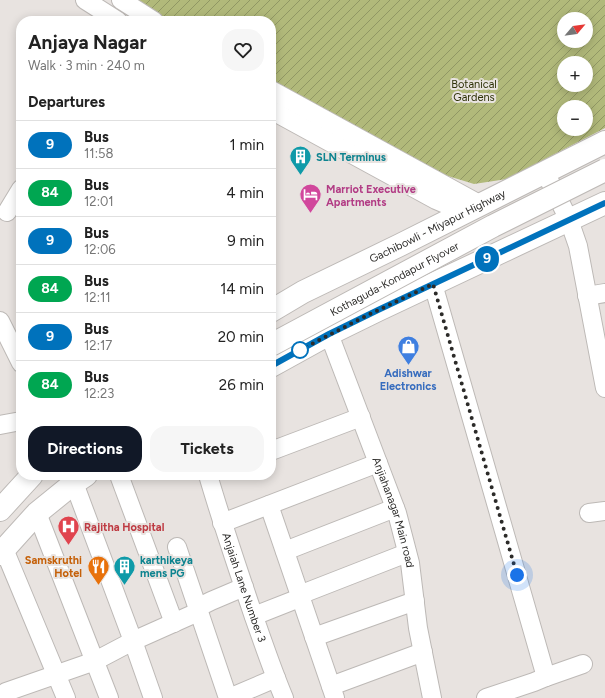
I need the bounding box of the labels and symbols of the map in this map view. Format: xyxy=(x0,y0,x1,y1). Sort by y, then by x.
north arrow xyxy=(557,12,593,48)
park label: Botanical Gardens xyxy=(451,78,497,104)
building icon: SLN Terminus xyxy=(288,144,314,177)
place label: SLN Terminus xyxy=(316,151,386,164)
hotel icon: Marriot Executive Apartments xyxy=(298,182,324,215)
place label: Marriot Executive Apartments xyxy=(326,183,416,209)
street label: Gachibowli - Miyapur Highway xyxy=(367,187,508,266)
street label: Kothaguda-Kondapur Flyover xyxy=(328,239,461,319)
line badge: 9 xyxy=(474,246,500,272)
shop icon: Adishwar Electronics xyxy=(395,334,421,367)
unlabelled marker xyxy=(291,341,309,359)
place label: Adishwar Electronics xyxy=(380,367,436,393)
street label: Anjiahanagar Main road xyxy=(369,456,417,568)
hospital icon: Rajitha Hospital xyxy=(56,514,82,547)
place label: Rajitha Hospital xyxy=(84,521,165,534)
street label: Anjaiah Lane Number 3 xyxy=(219,531,268,644)
restaurant icon: Samskruthi Hotel xyxy=(85,553,111,586)
building icon: karthikeya mens PG xyxy=(111,553,137,586)
place label: Samskruthi Hotel xyxy=(25,554,82,580)
place label: karthikeya mens PG xyxy=(140,554,193,580)
your location xyxy=(507,565,527,585)

